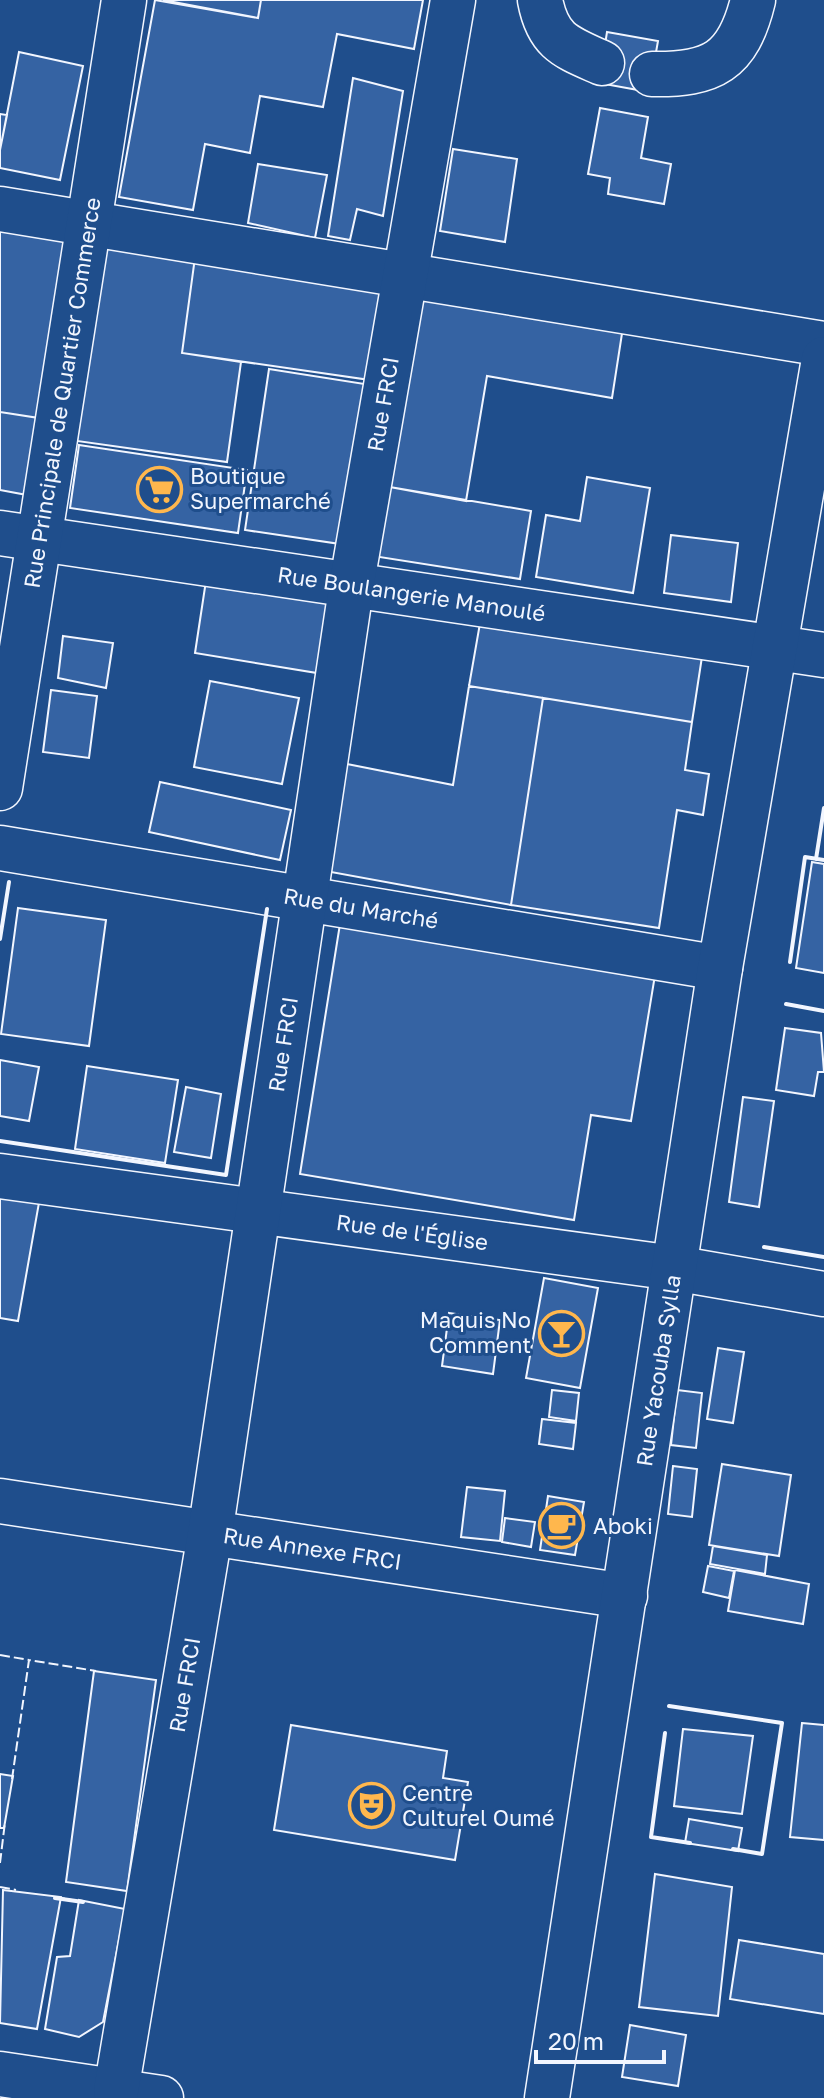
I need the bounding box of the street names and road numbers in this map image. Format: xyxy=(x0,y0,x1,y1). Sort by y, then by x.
street label: Rue Principale de Quartier Commerce xyxy=(18,196,106,590)
street label: Rue FRCI xyxy=(361,354,404,454)
street label: Rue Boulangerie Manoulé xyxy=(276,560,547,627)
street label: Rue du Marché xyxy=(282,881,441,934)
street label: Rue FRCI xyxy=(262,995,303,1094)
street label: Rue de l'Église xyxy=(335,1208,490,1255)
street label: Rue Yacouba Sylla xyxy=(630,1273,686,1468)
street label: Rue Annexe FRCI xyxy=(221,1521,404,1575)
street label: Rue FRCI xyxy=(163,1635,205,1734)

